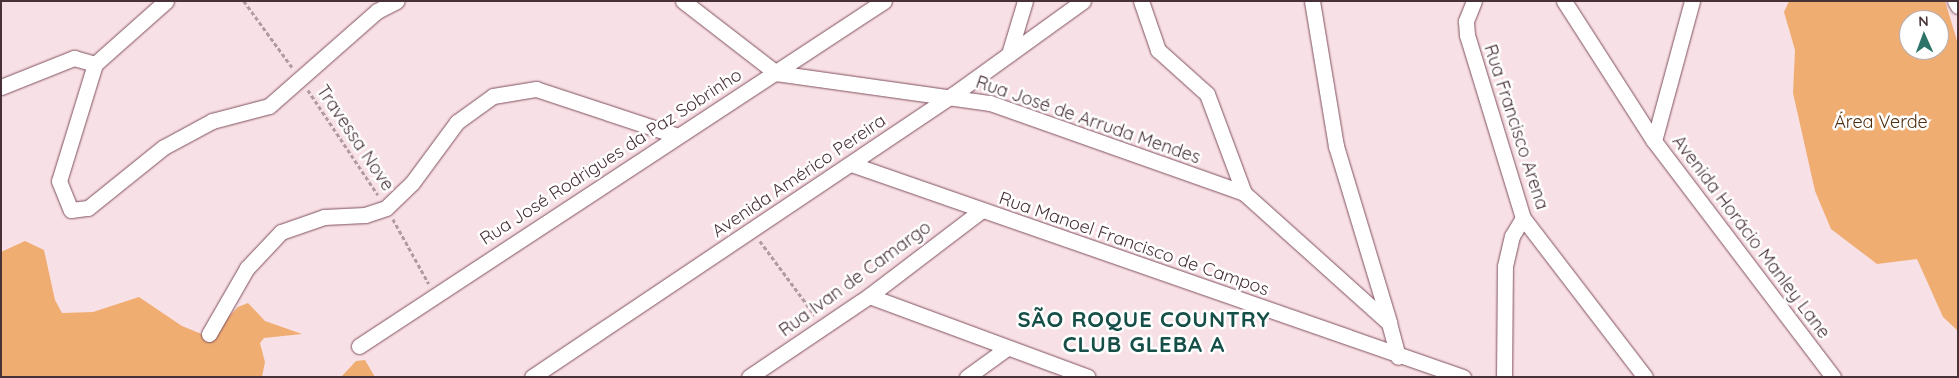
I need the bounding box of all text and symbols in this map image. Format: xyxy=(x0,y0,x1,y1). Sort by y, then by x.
north arrow xyxy=(1899,10,1949,60)
text: N xyxy=(1918,12,1929,30)
street label: Rua Francisco Arena xyxy=(1479,42,1553,212)
street label: Rua José Rodrigues da Paz Sobrinho xyxy=(476,64,746,250)
street label: Rua José de Arruda Mendes xyxy=(973,71,1203,169)
street label: Travessa Nove xyxy=(312,81,398,195)
street label: Avenida Américo Pereira xyxy=(708,110,890,242)
park label: Área Verde xyxy=(1834,111,1928,133)
street label: Avenida Horácio Manley Lane xyxy=(1668,131,1834,343)
street label: Rua Manoel Francisco de Campos xyxy=(996,188,1272,300)
street label: Rua Ivan de Camargo xyxy=(775,217,935,341)
district label: SÃO ROQUE COUNTRY CLUB GLEBA A xyxy=(1015,306,1273,358)

